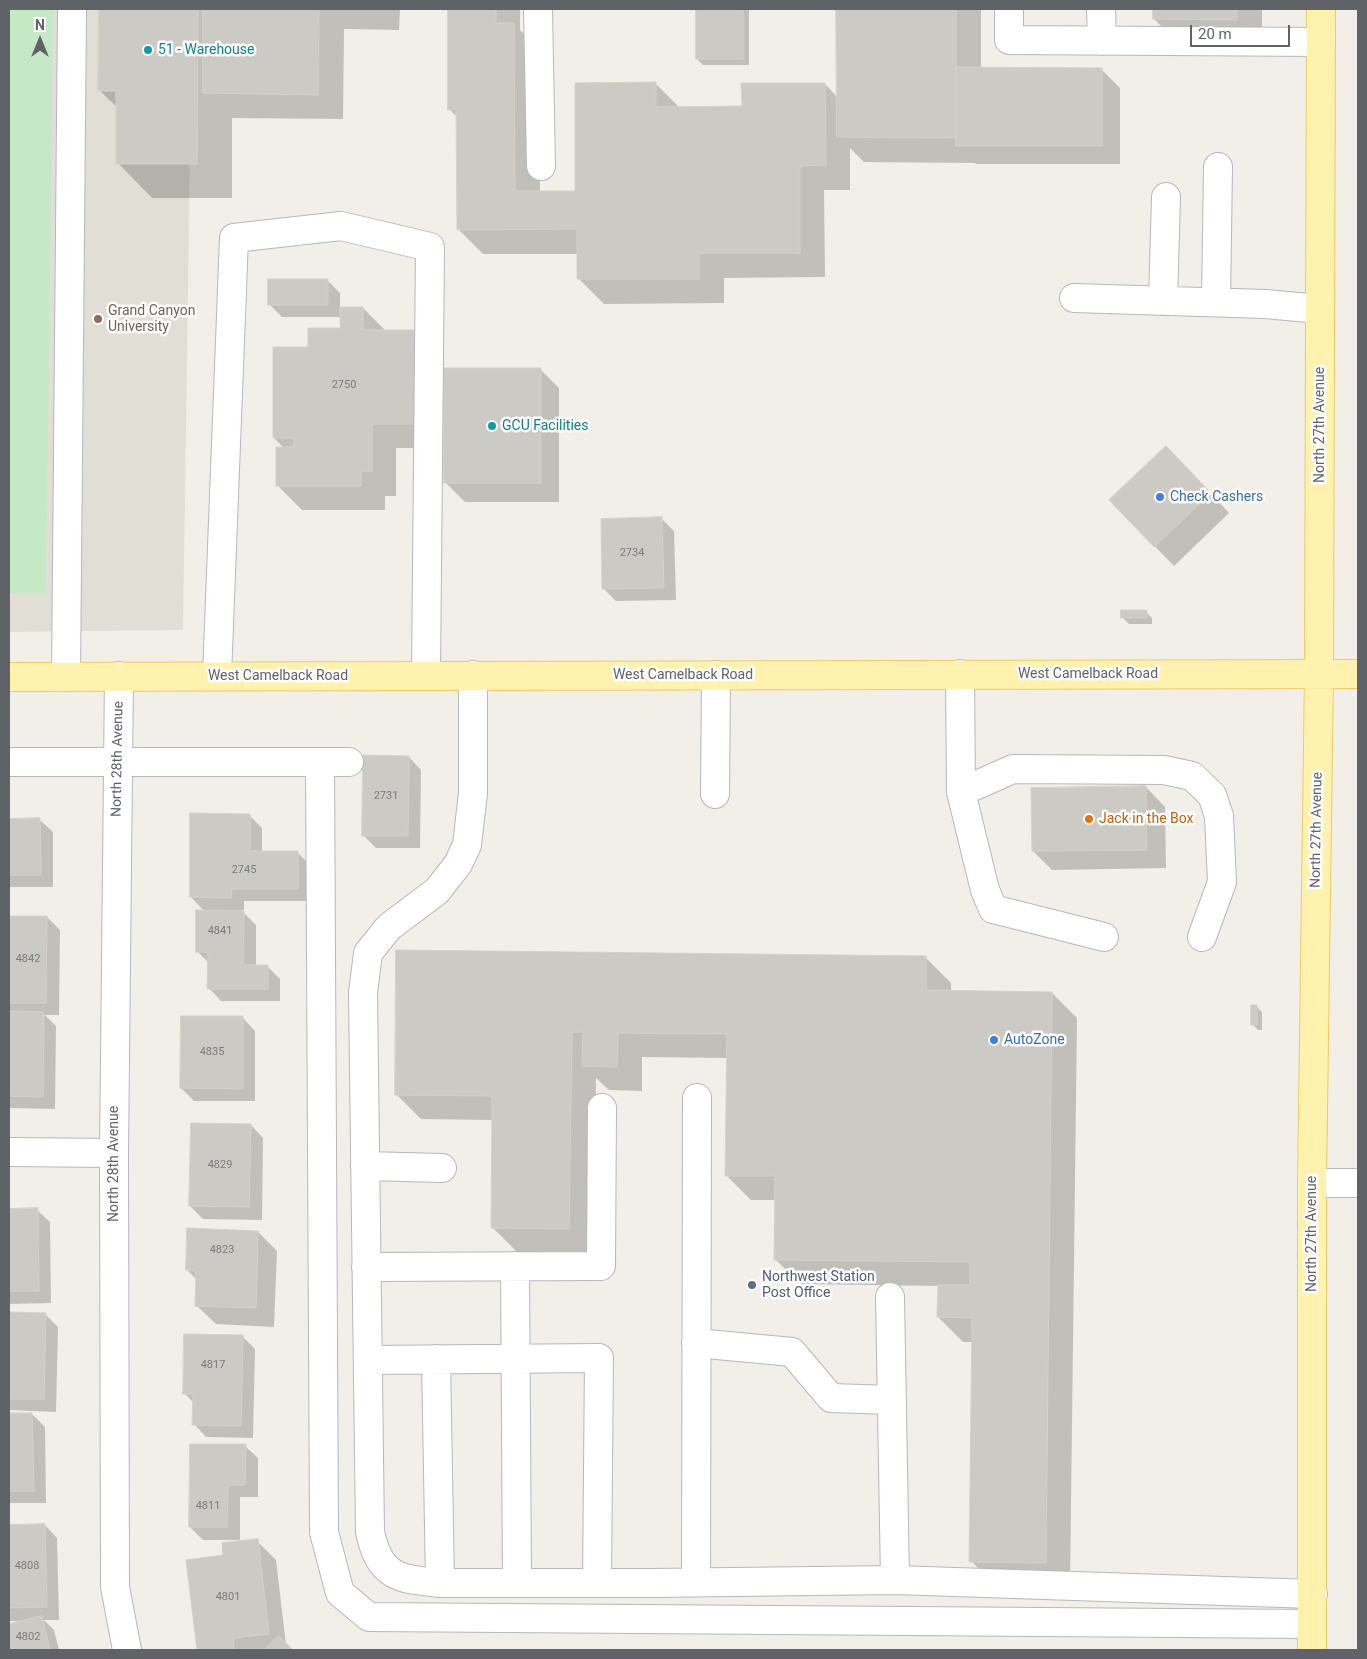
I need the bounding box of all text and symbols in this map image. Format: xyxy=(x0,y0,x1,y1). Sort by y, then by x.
north arrow xyxy=(15,15,65,65)
scale bar xyxy=(1192,15,1292,47)
text: N xyxy=(35,17,45,33)
text: 20 m xyxy=(1198,25,1232,43)
place label: 51 - Warehouse xyxy=(158,42,254,58)
marker: 51 - Warehouse xyxy=(142,44,154,56)
place label: Grand Canyon University xyxy=(108,303,195,336)
marker: Grand Canyon University xyxy=(92,313,104,325)
street label: North 27th Avenue xyxy=(1312,367,1328,483)
house number: 2750 xyxy=(332,378,356,392)
place label: GCU Facilities xyxy=(502,418,588,434)
marker: GCU Facilities xyxy=(486,420,498,432)
place label: Check Cashers xyxy=(1170,489,1263,505)
marker: Check Cashers xyxy=(1154,491,1166,503)
house number: 2734 xyxy=(620,546,644,560)
street label: West Camelback Road xyxy=(1018,666,1158,682)
street label: West Camelback Road xyxy=(613,667,753,683)
street label: West Camelback Road xyxy=(208,668,348,684)
street label: North 28th Avenue xyxy=(109,701,127,817)
street label: North 27th Avenue xyxy=(1308,772,1326,888)
house number: 2731 xyxy=(374,789,398,803)
place label: Jack in the Box xyxy=(1099,811,1194,827)
marker: Jack in the Box xyxy=(1083,813,1095,825)
house number: 2745 xyxy=(232,863,256,877)
house number: 4841 xyxy=(208,924,232,938)
house number: 4842 xyxy=(16,952,40,966)
place label: AutoZone xyxy=(1004,1032,1065,1048)
marker: AutoZone xyxy=(988,1034,1000,1046)
house number: 4835 xyxy=(200,1045,224,1059)
street label: North 28th Avenue xyxy=(106,1106,122,1222)
house number: 4829 xyxy=(208,1158,232,1172)
street label: North 27th Avenue xyxy=(1304,1176,1320,1292)
house number: 4823 xyxy=(210,1243,234,1257)
place label: Northwest Station Post Office xyxy=(762,1269,875,1302)
marker: Northwest Station Post Office xyxy=(746,1279,758,1291)
house number: 4817 xyxy=(201,1358,225,1372)
house number: 4811 xyxy=(196,1499,220,1513)
house number: 4808 xyxy=(15,1559,39,1573)
house number: 4801 xyxy=(216,1590,240,1604)
house number: 4802 xyxy=(16,1630,40,1644)

